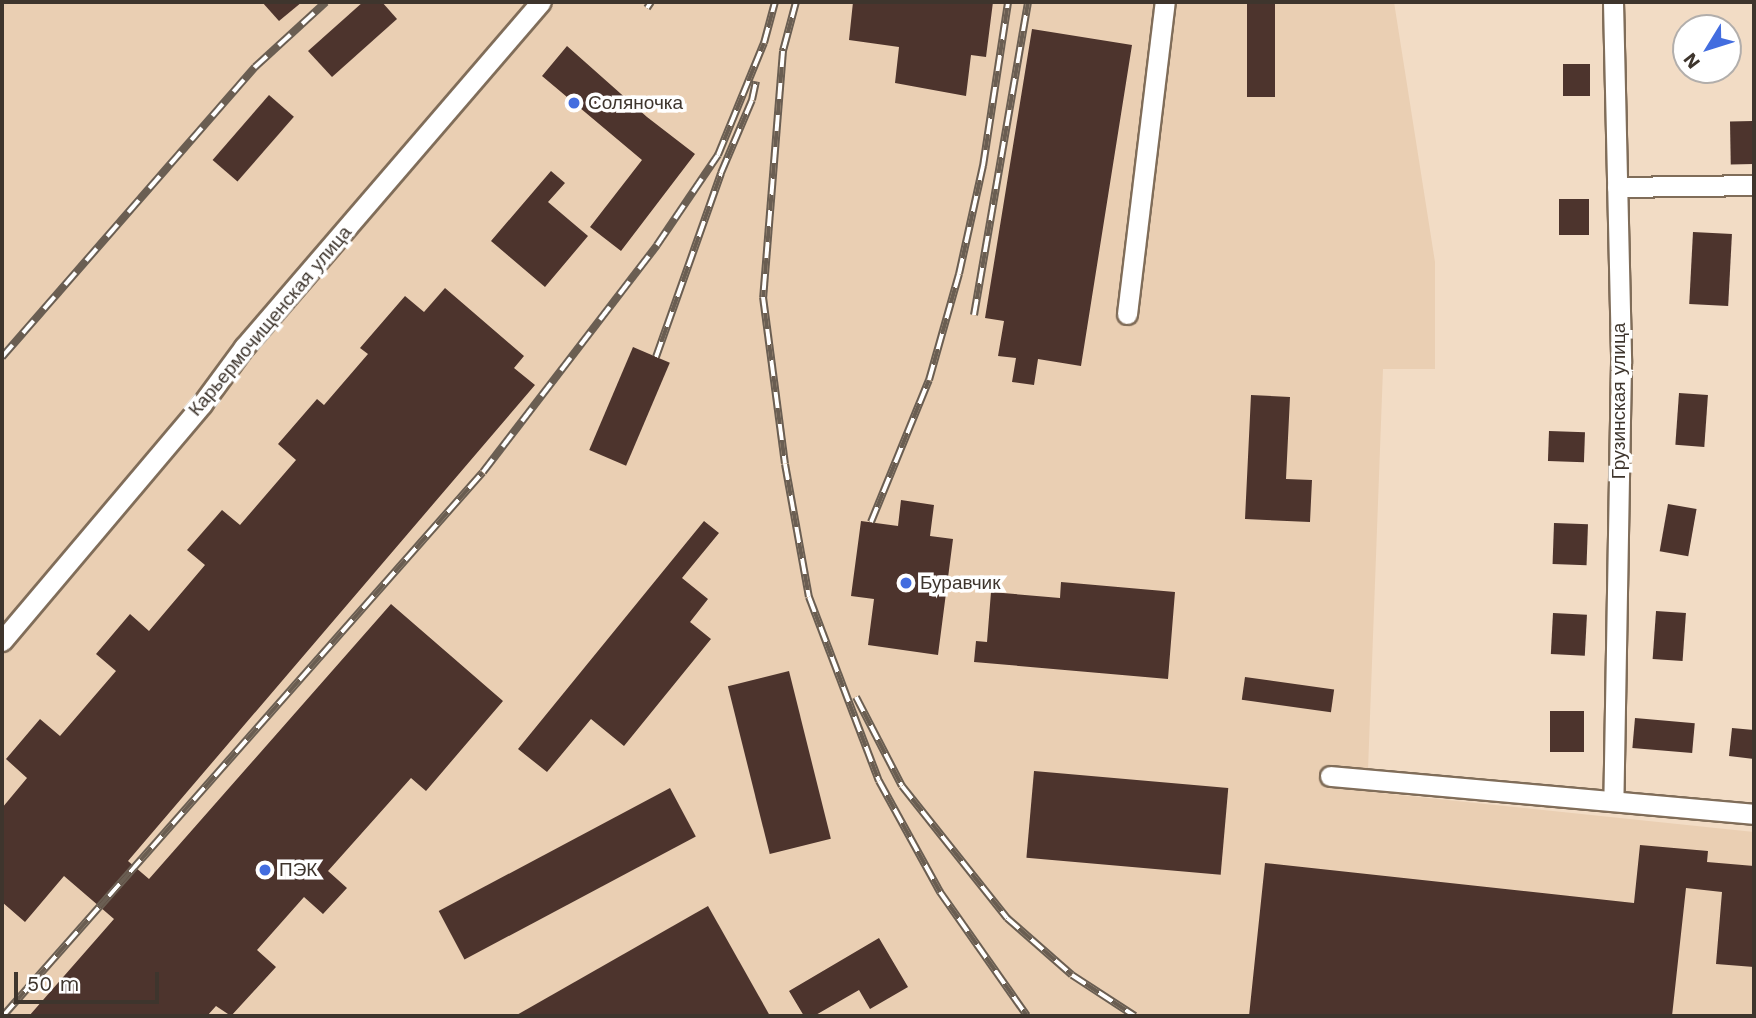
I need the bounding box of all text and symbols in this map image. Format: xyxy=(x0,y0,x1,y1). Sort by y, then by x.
north arrow xyxy=(1672,14,1742,84)
text: N xyxy=(1678,48,1705,74)
place label: Соляночка xyxy=(588,92,683,114)
marker: Соляночка xyxy=(566,95,582,111)
street label: Карьермочищенская улица xyxy=(184,221,356,421)
street label: Грузинская улица xyxy=(1608,323,1630,479)
place label: Буравчик xyxy=(920,572,1001,594)
marker: Буравчик xyxy=(898,575,914,591)
place label: ПЭК xyxy=(279,859,317,881)
marker: ПЭК xyxy=(257,862,273,878)
scale bar xyxy=(18,958,163,1002)
text: 50 m xyxy=(27,971,79,996)

